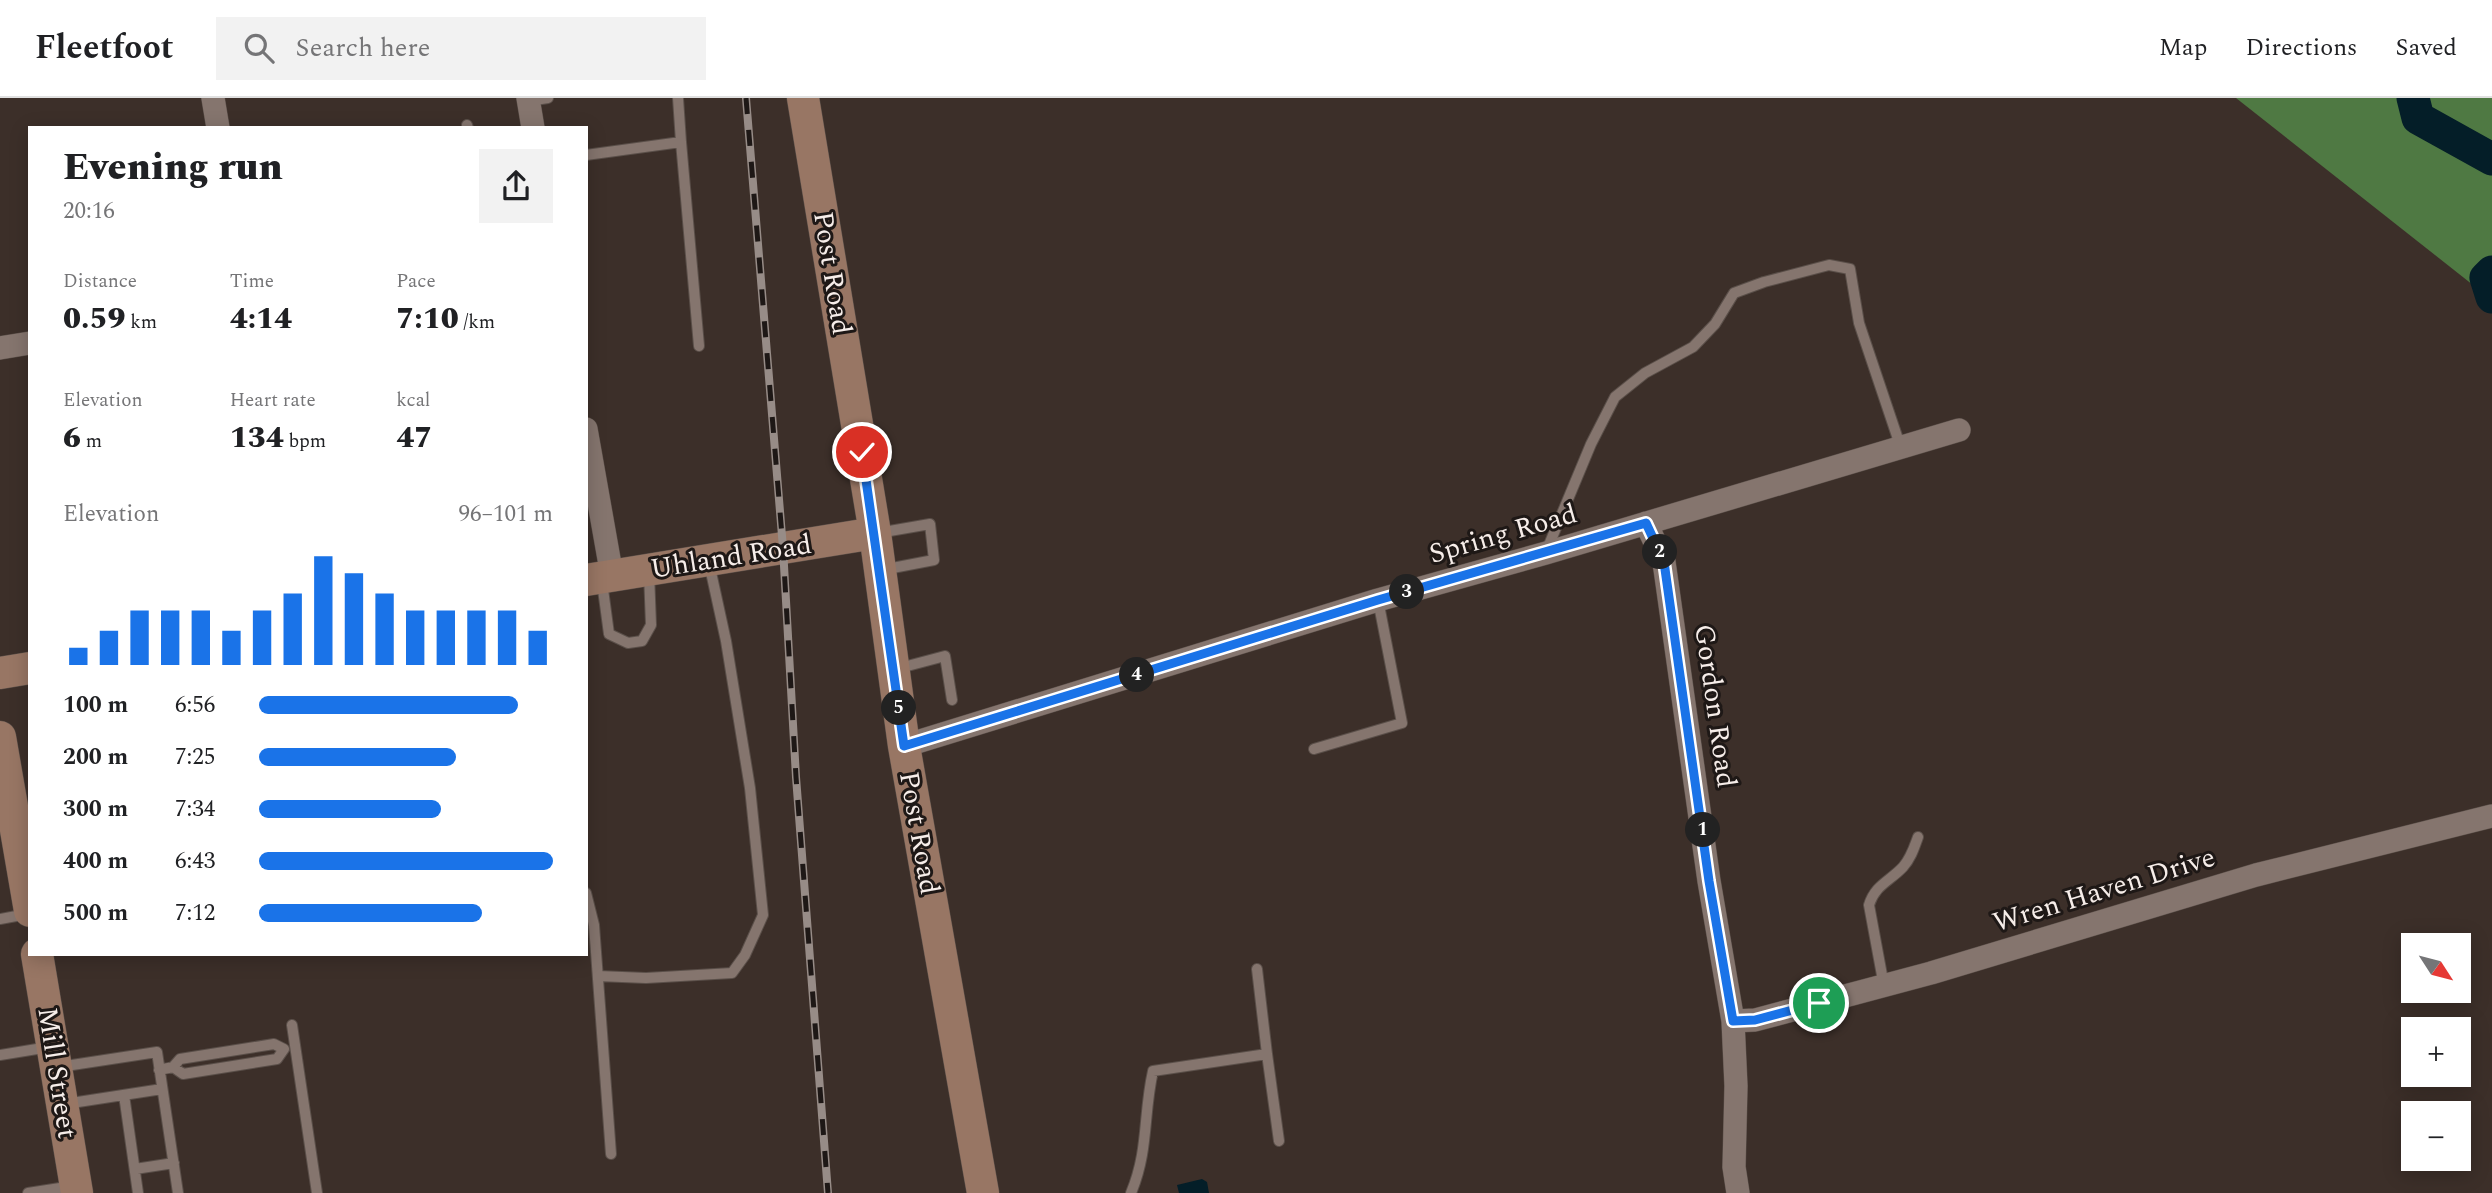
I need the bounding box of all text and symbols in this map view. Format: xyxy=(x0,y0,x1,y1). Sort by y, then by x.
search box xyxy=(216,17,706,80)
text: Fleetfoot xyxy=(35,23,174,73)
text: Search here xyxy=(296,28,430,68)
icon: search xyxy=(240,29,278,67)
text: Map xyxy=(2159,30,2207,66)
text: Directions xyxy=(2245,30,2357,66)
text: Saved xyxy=(2395,30,2457,66)
text: Evening run xyxy=(63,139,283,197)
button: share xyxy=(479,149,553,223)
text: 20:16 xyxy=(63,194,115,229)
street label: Post Road xyxy=(801,208,863,338)
text: Distance xyxy=(63,267,137,296)
text: Time xyxy=(230,267,274,296)
text: Pace xyxy=(396,267,436,296)
text: 0.59 xyxy=(63,296,125,342)
text: 4:14 xyxy=(230,296,292,342)
text: 7:10 xyxy=(396,296,459,342)
text: km xyxy=(125,308,157,337)
text: /km xyxy=(459,308,495,337)
text: Elevation xyxy=(63,386,143,415)
text: Heart rate xyxy=(230,386,316,415)
text: kcal xyxy=(396,386,430,415)
text: 6 xyxy=(63,415,81,461)
text: 134 xyxy=(230,415,284,461)
text: 47 xyxy=(396,415,432,461)
pin xyxy=(832,422,892,482)
text: m xyxy=(81,427,102,456)
text: bpm xyxy=(284,427,326,456)
icon: check xyxy=(843,433,881,471)
street label: Spring Road xyxy=(1424,492,1582,576)
text: Elevation xyxy=(63,497,159,532)
text: 96–101 m xyxy=(458,497,553,532)
street label: Uhland Road xyxy=(647,523,815,591)
pin: 2 xyxy=(1642,534,1678,570)
text: 2 xyxy=(1654,537,1665,566)
pin: 3 xyxy=(1390,574,1424,610)
text: 3 xyxy=(1401,577,1412,606)
street label: Gordon Road xyxy=(1682,621,1748,791)
pin: 4 xyxy=(1120,658,1154,692)
text: 4 xyxy=(1131,660,1142,689)
text: 100 m xyxy=(63,688,128,723)
text: 6:56 xyxy=(175,688,215,723)
pin: 5 xyxy=(881,690,916,726)
text: 5 xyxy=(893,693,904,722)
text: 200 m xyxy=(63,740,128,775)
text: 7:25 xyxy=(175,740,215,775)
street label: Post Road xyxy=(887,768,951,898)
text: 300 m xyxy=(63,792,128,827)
text: 7:34 xyxy=(175,792,215,827)
pin: 1 xyxy=(1686,812,1720,848)
text: 1 xyxy=(1697,815,1708,844)
street label: Wren Haven Drive xyxy=(1988,836,2220,944)
text: 400 m xyxy=(63,844,128,879)
text: 6:43 xyxy=(175,844,215,879)
text: 500 m xyxy=(63,896,128,931)
text: 7:12 xyxy=(175,896,215,931)
north arrow xyxy=(2401,933,2471,1003)
map controls xyxy=(2401,933,2471,1171)
pin xyxy=(1789,973,1849,1033)
icon: arrive xyxy=(1800,984,1838,1022)
street label: Mill Street xyxy=(25,1004,89,1142)
button: + xyxy=(2401,1017,2471,1087)
button: − xyxy=(2401,1101,2471,1171)

